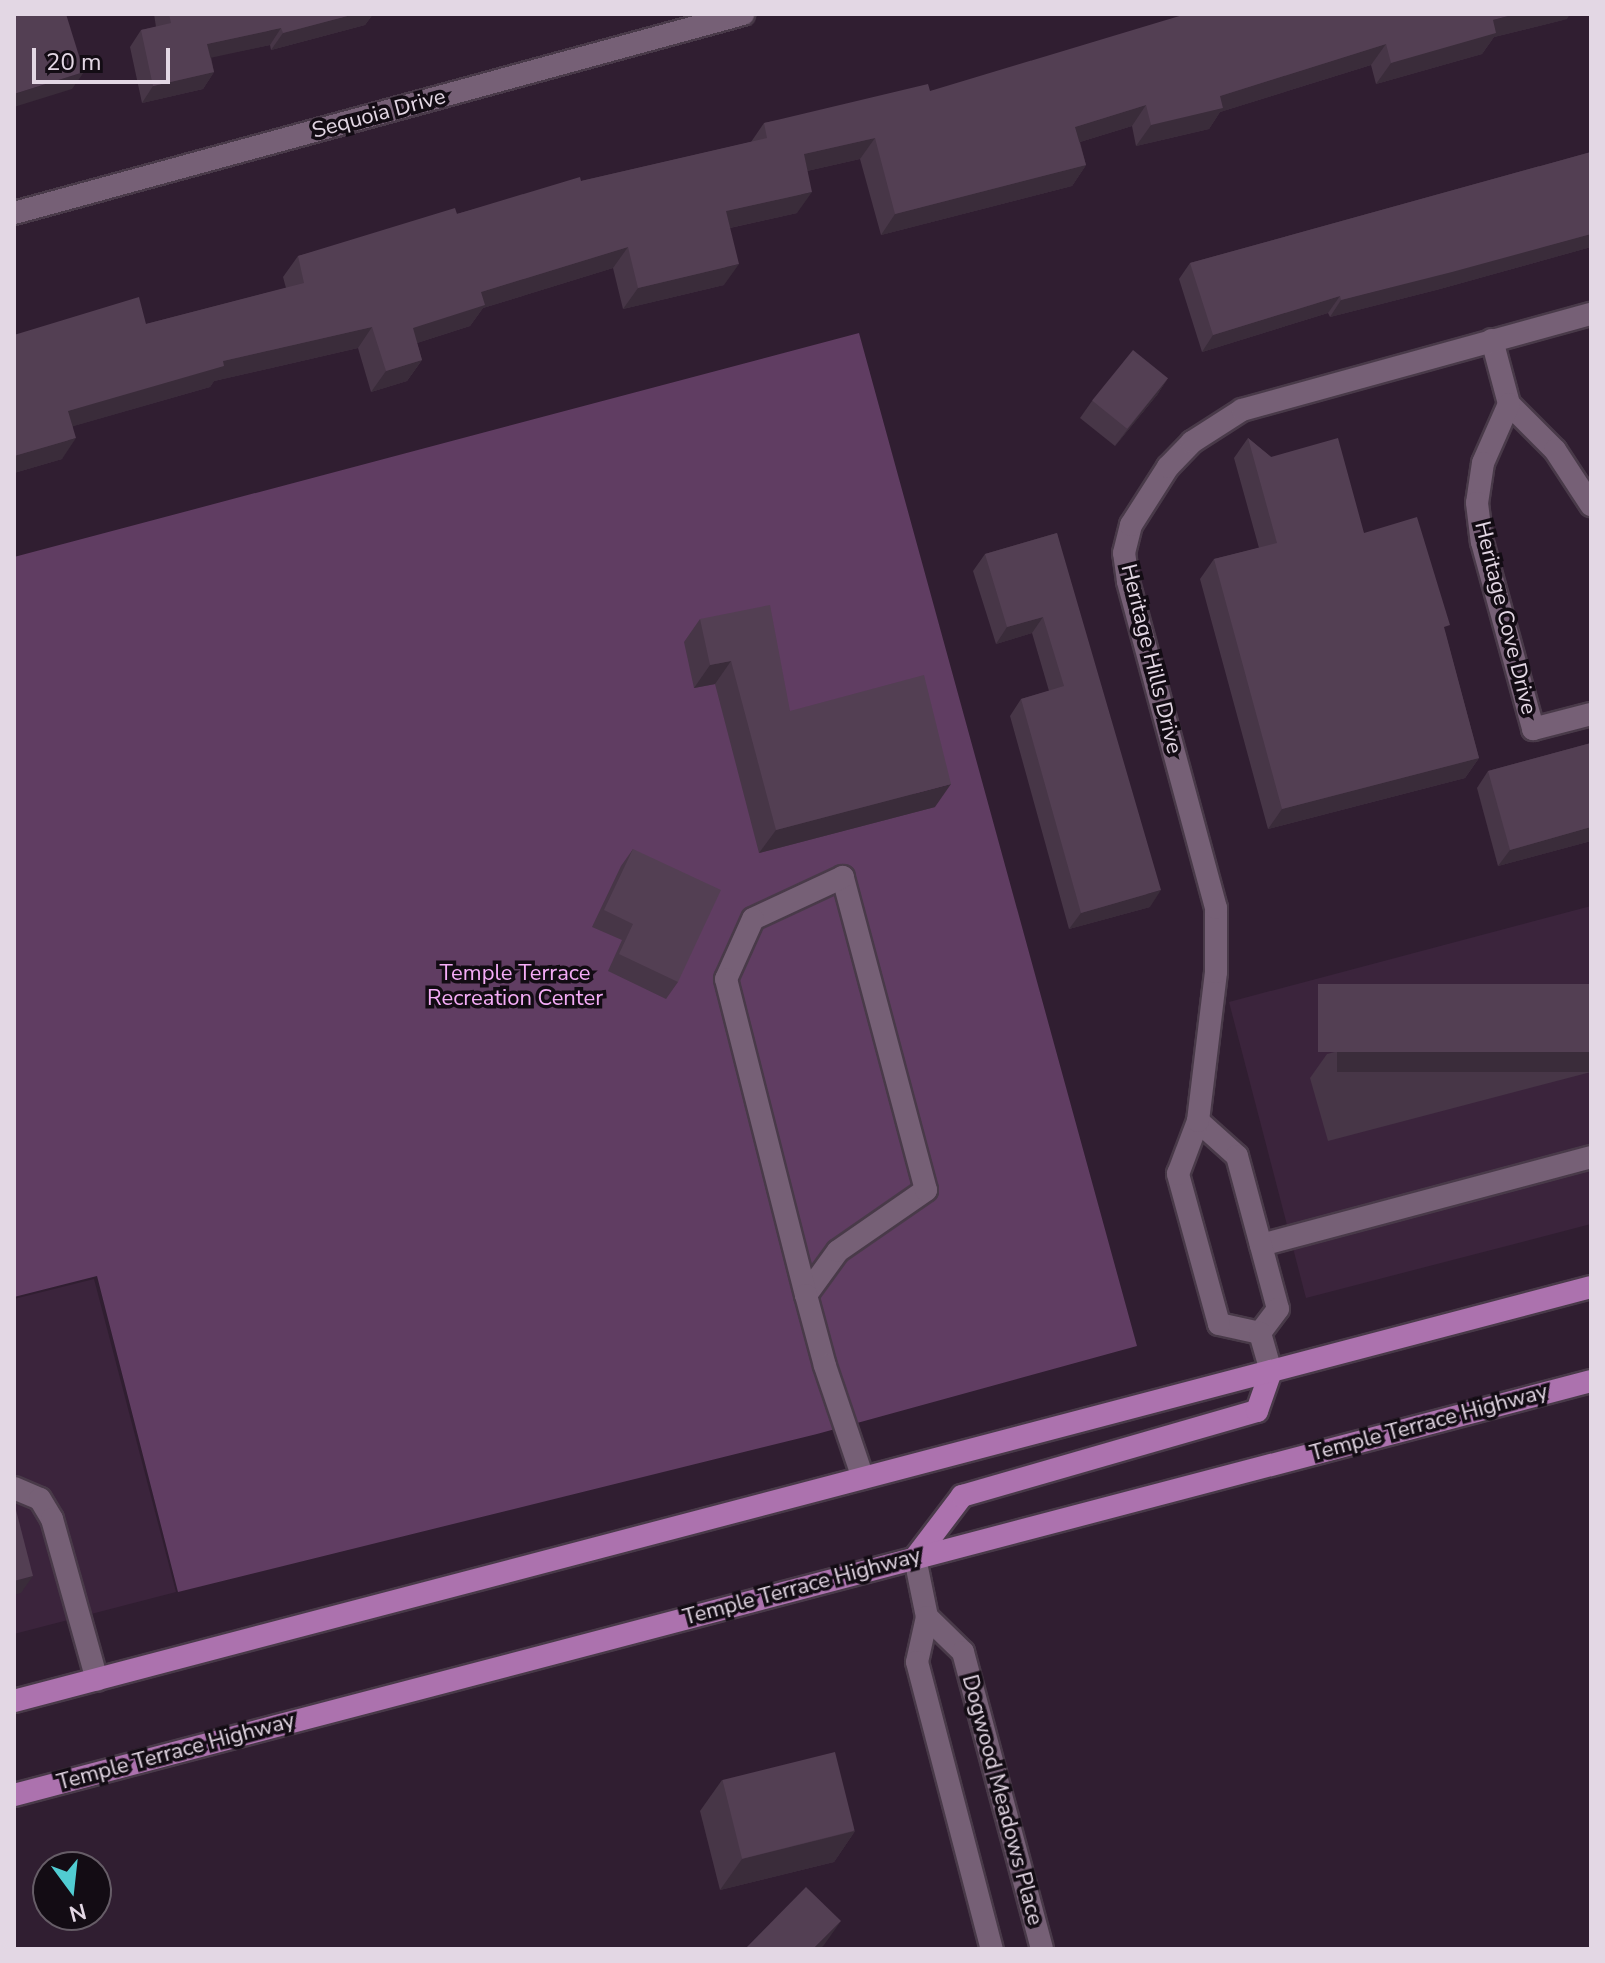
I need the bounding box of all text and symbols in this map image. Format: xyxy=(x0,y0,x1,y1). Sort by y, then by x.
scale bar xyxy=(36,32,174,82)
text: 20 m xyxy=(46,46,102,78)
street label: Sequoia Drive xyxy=(309,83,449,145)
street label: Heritage Cove Drive xyxy=(1468,519,1542,717)
street label: Heritage Hills Drive xyxy=(1115,562,1187,756)
park label: Temple Terrace Recreation Center xyxy=(427,960,603,1012)
street label: Temple Terrace Highway xyxy=(1307,1379,1551,1467)
street label: Temple Terrace Highway xyxy=(680,1543,924,1631)
street label: Dogwood Meadows Place xyxy=(956,1672,1048,1928)
street label: Temple Terrace Highway xyxy=(54,1708,298,1796)
north arrow xyxy=(32,1851,112,1931)
text: N xyxy=(66,1896,90,1929)

